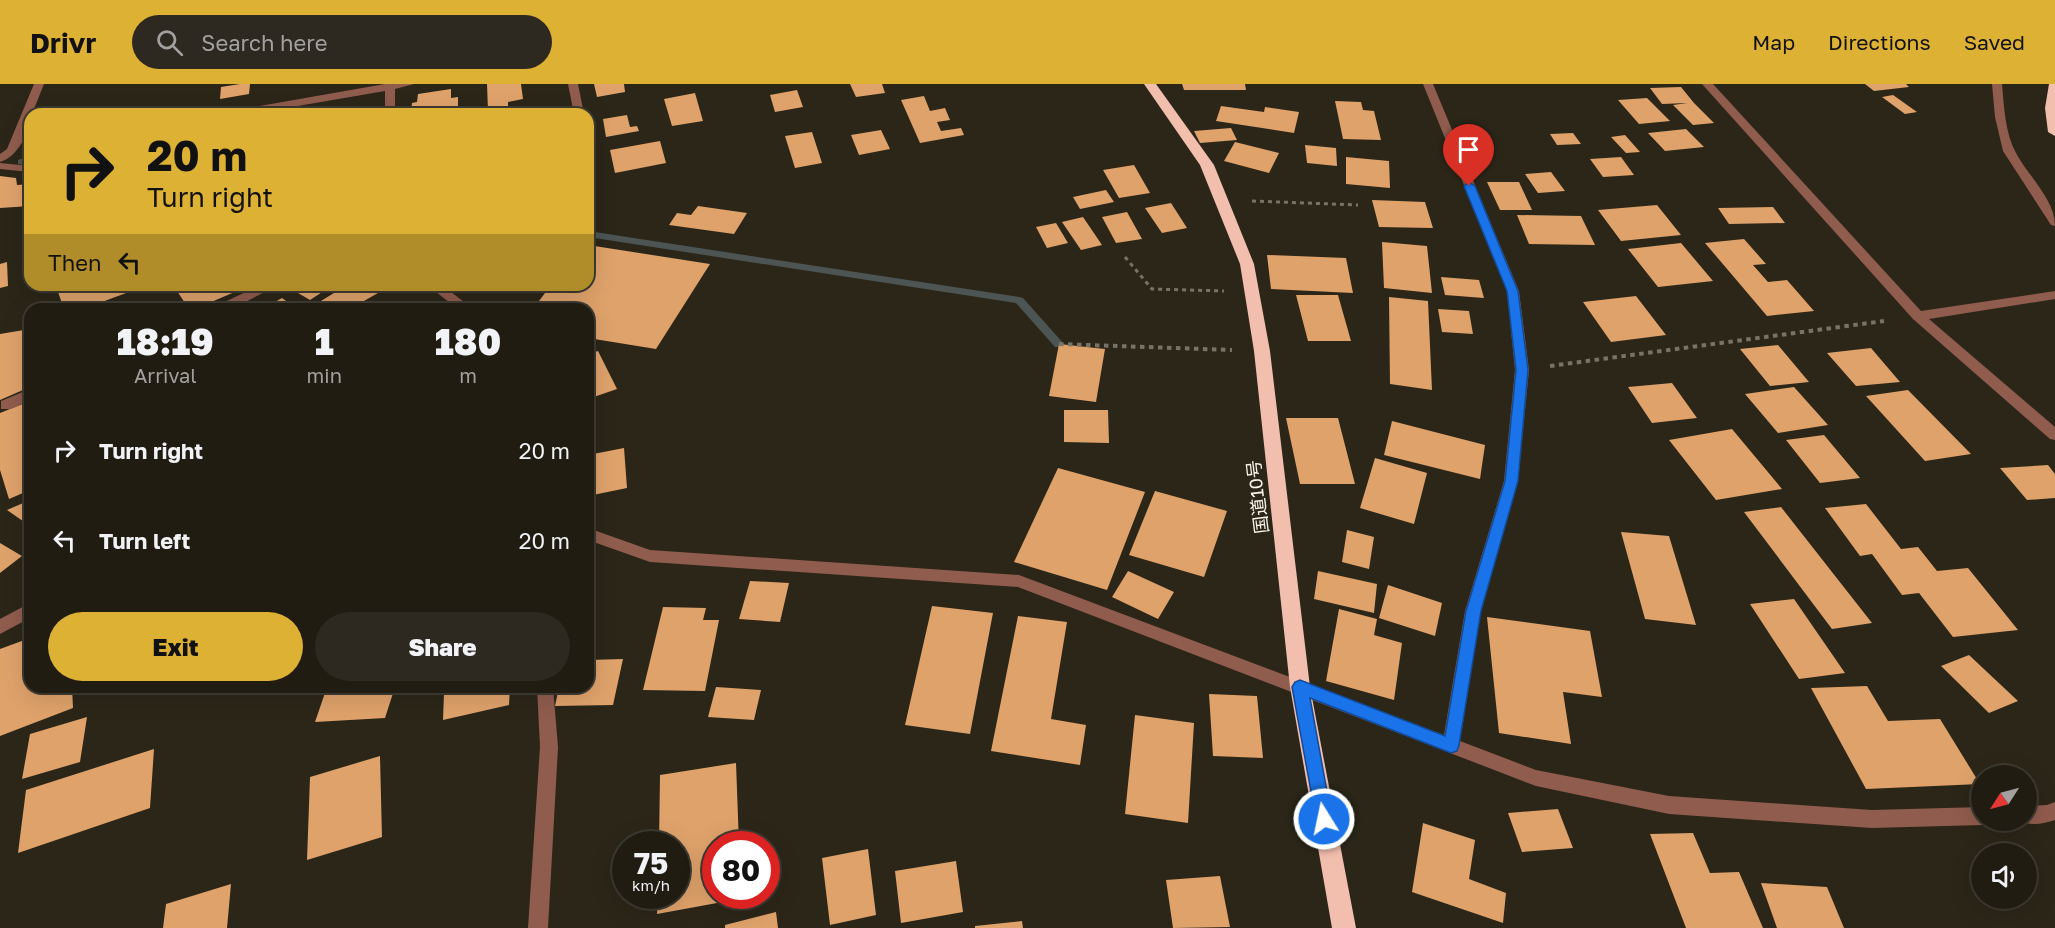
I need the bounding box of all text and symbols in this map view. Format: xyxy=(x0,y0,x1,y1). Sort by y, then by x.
search box xyxy=(132,15,552,69)
text: Drivr xyxy=(30,26,96,59)
icon: search xyxy=(153,26,186,59)
text: Search here xyxy=(201,29,327,56)
text: Map xyxy=(1752,29,1795,55)
text: Directions xyxy=(1828,29,1931,55)
text: Saved xyxy=(1964,29,2025,55)
pin xyxy=(1443,124,1494,186)
text: 20 m xyxy=(147,130,247,180)
icon: right xyxy=(48,132,126,210)
icon: arrive xyxy=(1452,133,1485,166)
text: Turn right xyxy=(147,181,273,213)
icon: left xyxy=(113,246,146,279)
text: Then xyxy=(48,249,101,276)
text: 18:19 xyxy=(117,320,214,363)
text: 1 xyxy=(315,320,334,363)
text: 180 xyxy=(435,320,501,363)
text: Arrival xyxy=(134,363,197,387)
text: min xyxy=(307,363,342,387)
text: m xyxy=(459,363,477,387)
icon: right xyxy=(48,434,81,467)
text: Turn right xyxy=(99,437,203,464)
text: 20 m xyxy=(519,437,570,464)
street label: 国道10号 xyxy=(1242,459,1272,535)
icon: left xyxy=(48,524,81,557)
text: Turn left xyxy=(99,527,190,554)
text: 20 m xyxy=(519,527,570,554)
button: Exit xyxy=(48,612,303,681)
button: Share xyxy=(315,612,570,681)
north arrow xyxy=(1971,765,2037,831)
map controls xyxy=(1971,765,2037,909)
position arrow xyxy=(1292,787,1356,851)
speed limit sign: 80 xyxy=(702,831,780,909)
button: sound xyxy=(1971,843,2037,909)
text: 75 xyxy=(634,845,668,881)
text: km/h xyxy=(632,876,670,894)

